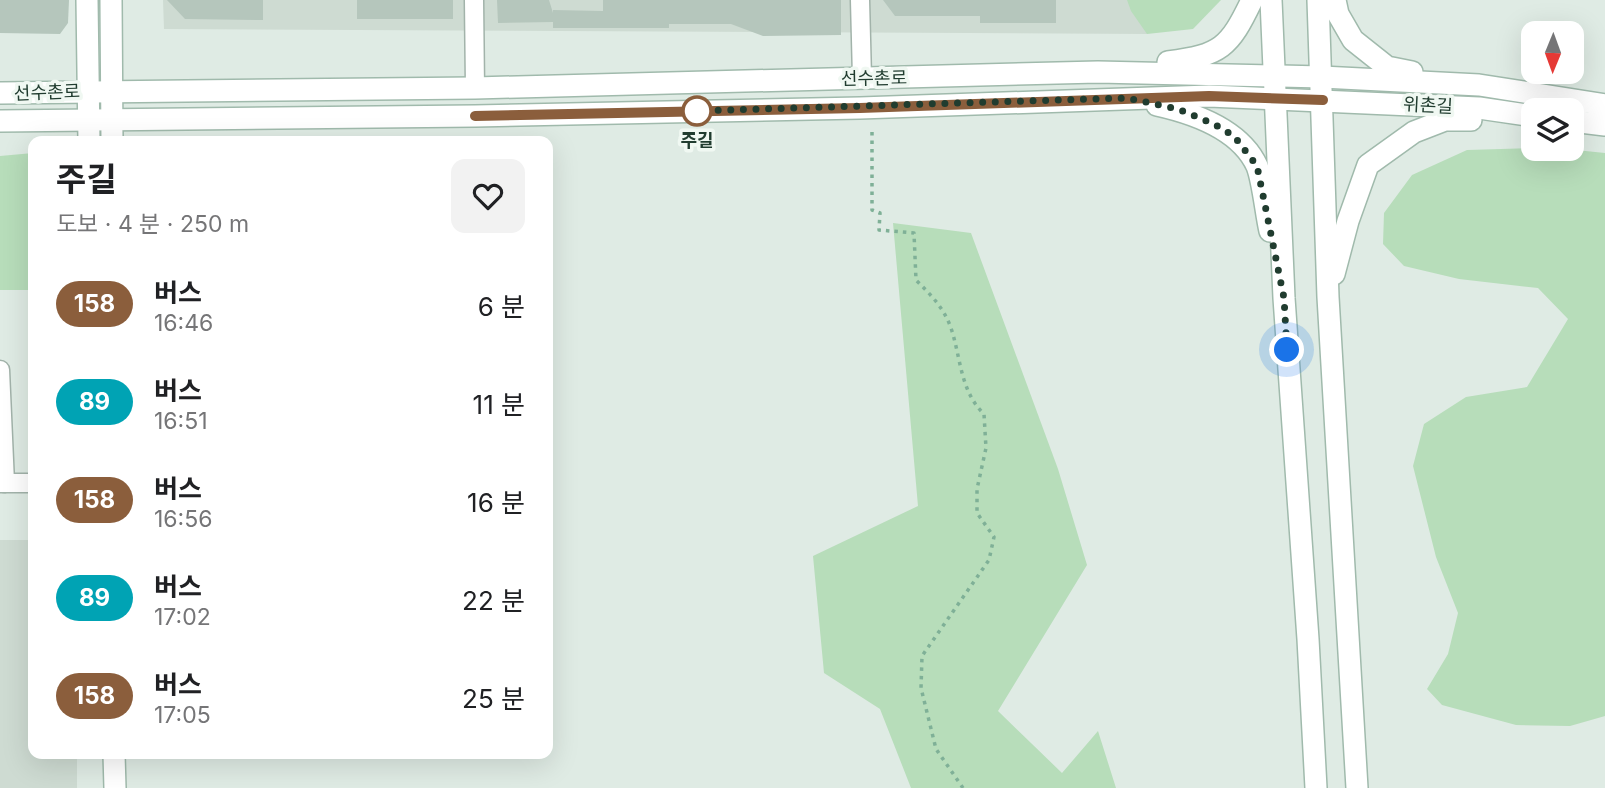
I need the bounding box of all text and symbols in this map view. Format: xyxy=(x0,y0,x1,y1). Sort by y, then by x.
north arrow xyxy=(1521,21,1584,84)
map controls xyxy=(1521,21,1584,161)
street label: 선수촌로 xyxy=(841,67,907,89)
street label: 선수촌로 xyxy=(14,80,80,104)
street label: 위촌길 xyxy=(1403,93,1453,117)
marker: 주길 xyxy=(682,96,712,126)
button: layers xyxy=(1521,98,1584,161)
place label: 주길 xyxy=(680,130,714,151)
text: 주길 xyxy=(56,159,117,199)
button: heart xyxy=(451,159,525,233)
text: 도보 · 4 분 · 250 m xyxy=(56,210,249,238)
text: 버스 xyxy=(154,277,202,308)
text: 158 xyxy=(74,289,115,318)
text: 6 분 xyxy=(478,291,525,322)
text: 16:46 xyxy=(154,309,213,337)
your location xyxy=(1269,332,1304,367)
text: 버스 xyxy=(154,375,202,406)
text: 89 xyxy=(79,387,110,416)
text: 11 분 xyxy=(473,389,525,420)
text: 16:51 xyxy=(154,407,208,435)
text: 버스 xyxy=(154,473,202,504)
text: 158 xyxy=(74,485,115,514)
text: 16 분 xyxy=(467,487,525,518)
text: 16:56 xyxy=(154,505,213,533)
text: 버스 xyxy=(154,571,202,602)
text: 89 xyxy=(79,583,110,612)
text: 22 분 xyxy=(462,585,525,616)
text: 17:02 xyxy=(154,603,211,631)
text: 버스 xyxy=(154,669,202,700)
text: 158 xyxy=(74,681,115,710)
text: 25 분 xyxy=(462,683,525,714)
text: 17:05 xyxy=(154,701,211,729)

